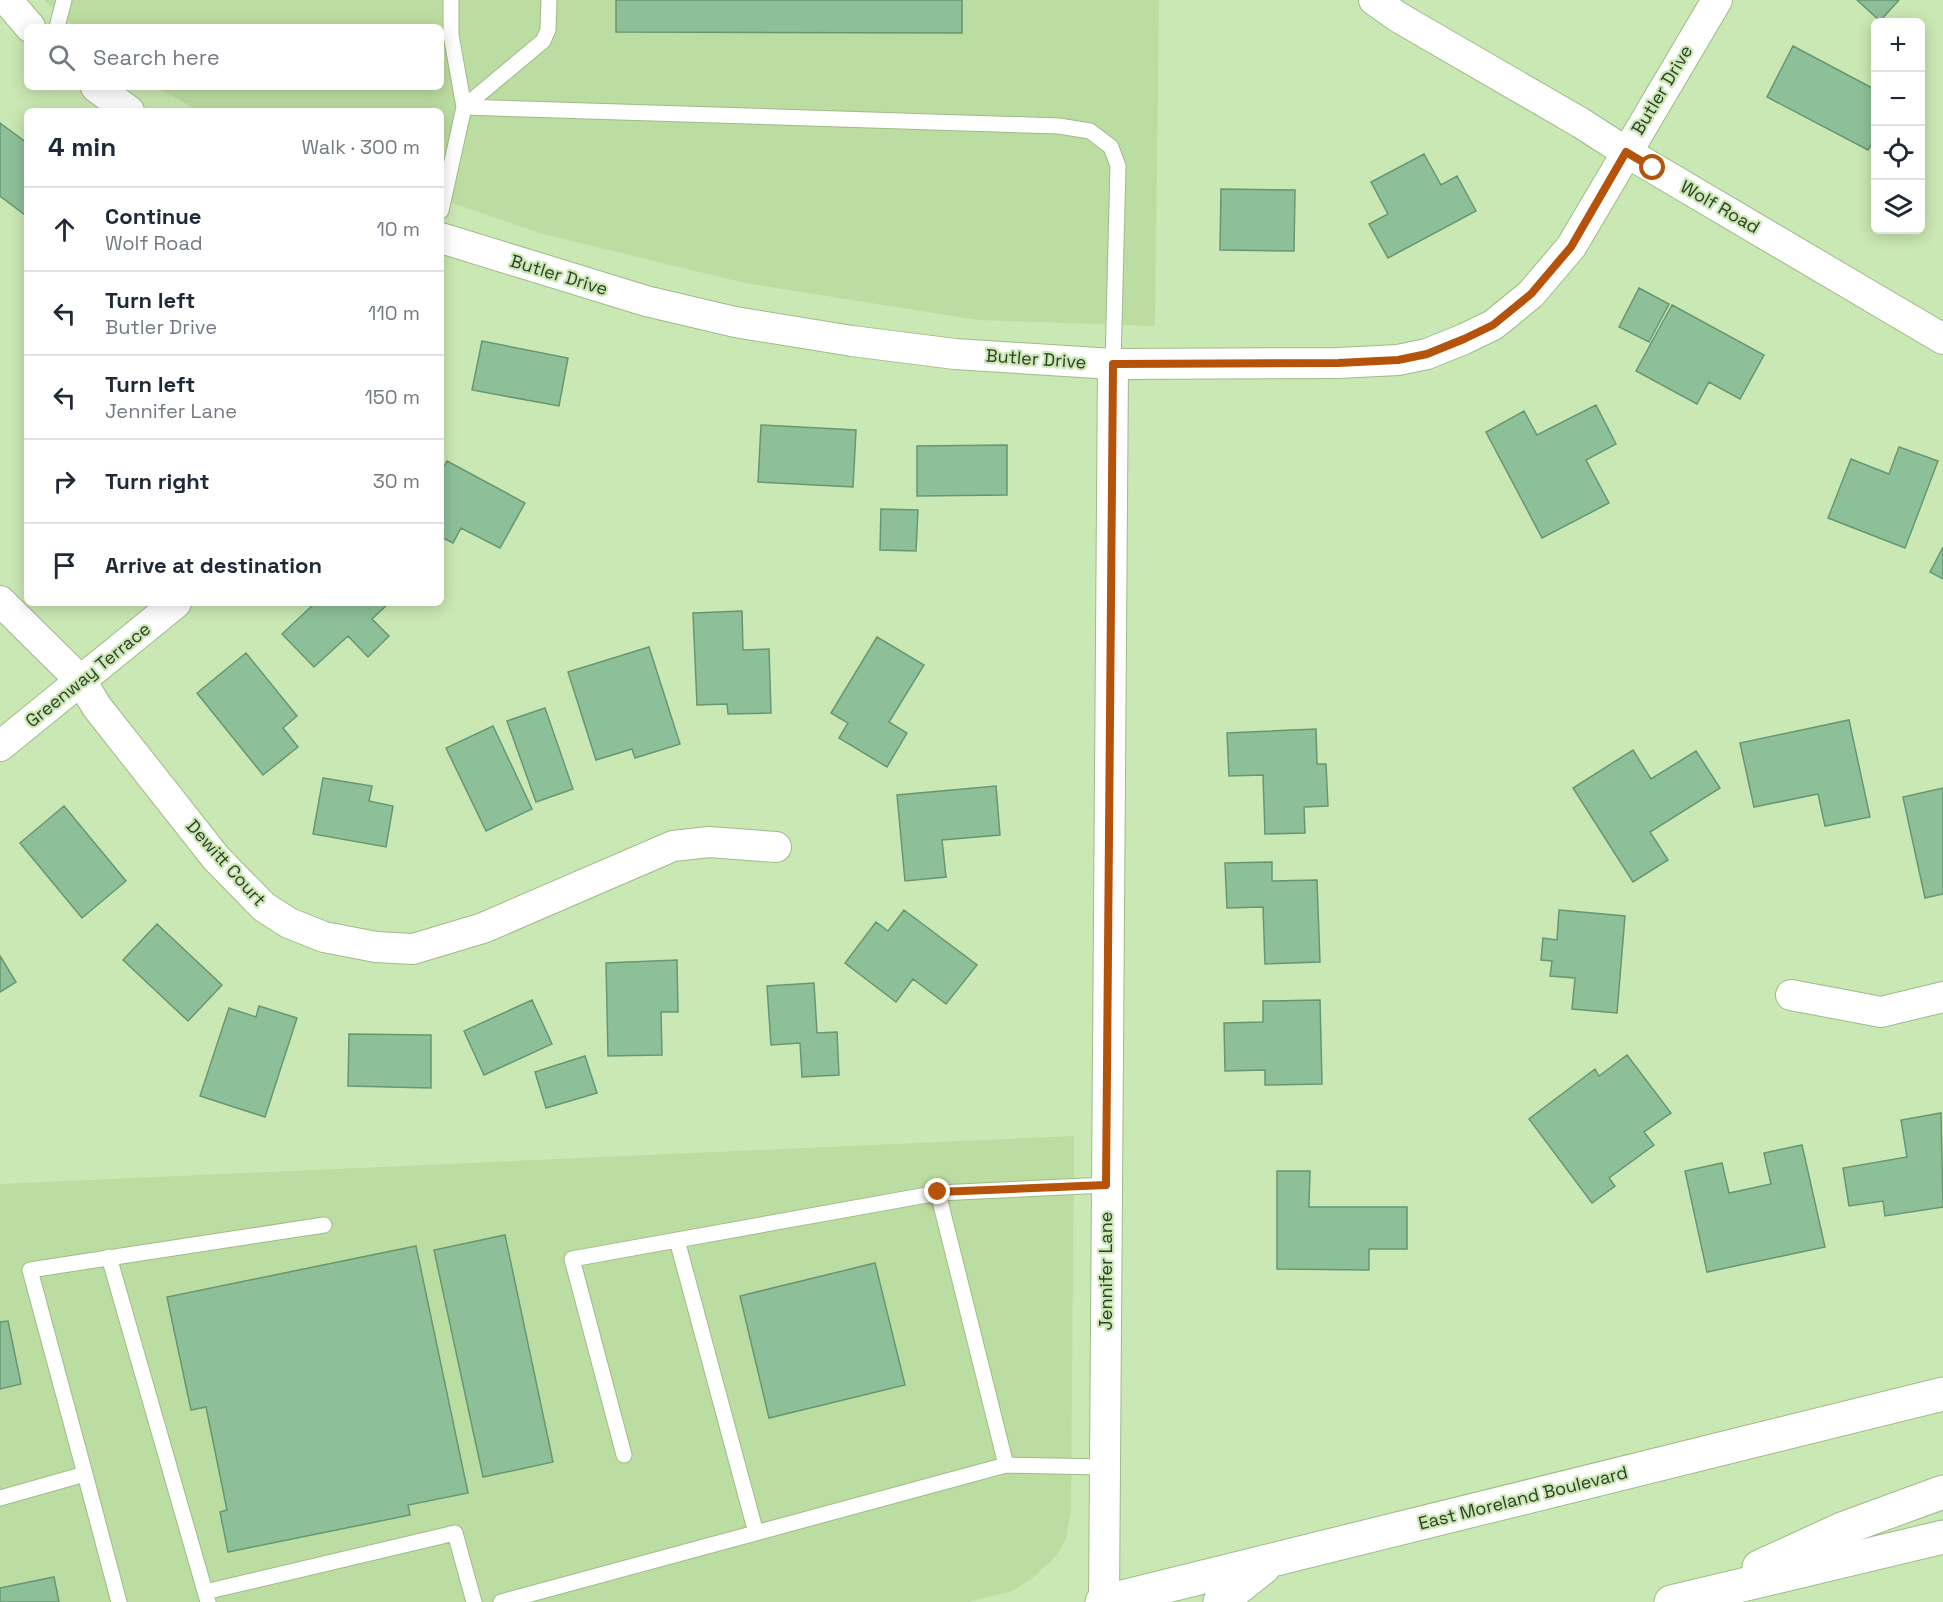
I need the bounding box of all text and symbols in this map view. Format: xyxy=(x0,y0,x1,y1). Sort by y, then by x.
map controls xyxy=(1871,18,1925,234)
button: + xyxy=(1871,18,1925,72)
search box xyxy=(24,24,444,90)
icon: search xyxy=(45,41,78,74)
street label: Butler Drive xyxy=(1626,41,1697,139)
text: Search here xyxy=(93,43,220,71)
button: − xyxy=(1871,72,1925,126)
button: locate xyxy=(1871,126,1925,180)
text: 4 min xyxy=(48,130,116,164)
text: Walk · 300 m xyxy=(301,134,420,160)
route start xyxy=(1639,154,1665,180)
street label: Wolf Road xyxy=(1676,175,1764,238)
button: layers xyxy=(1871,180,1925,234)
text: Continue xyxy=(105,202,201,230)
icon: ahead xyxy=(48,213,81,246)
text: 10 m xyxy=(376,216,420,242)
text: Wolf Road xyxy=(105,230,203,256)
street label: Butler Drive xyxy=(508,249,611,300)
text: Turn left xyxy=(105,286,195,314)
icon: left xyxy=(48,297,81,330)
text: 110 m xyxy=(368,300,420,326)
text: Butler Drive xyxy=(105,314,217,340)
street label: Butler Drive xyxy=(985,344,1087,373)
text: Turn left xyxy=(105,370,195,398)
icon: left xyxy=(48,381,81,414)
text: 150 m xyxy=(365,384,420,410)
text: Jennifer Lane xyxy=(105,398,237,424)
icon: right xyxy=(48,465,81,498)
text: Turn right xyxy=(105,467,210,495)
text: 30 m xyxy=(373,468,420,494)
icon: arrive xyxy=(48,549,81,582)
text: Arrive at destination xyxy=(105,551,322,579)
street label: Greenway Terrace xyxy=(20,617,155,732)
street label: Dewitt Court xyxy=(181,815,271,911)
route end xyxy=(924,1178,950,1204)
street label: Jennifer Lane xyxy=(1094,1212,1117,1330)
street label: East Moreland Boulevard xyxy=(1416,1460,1630,1535)

